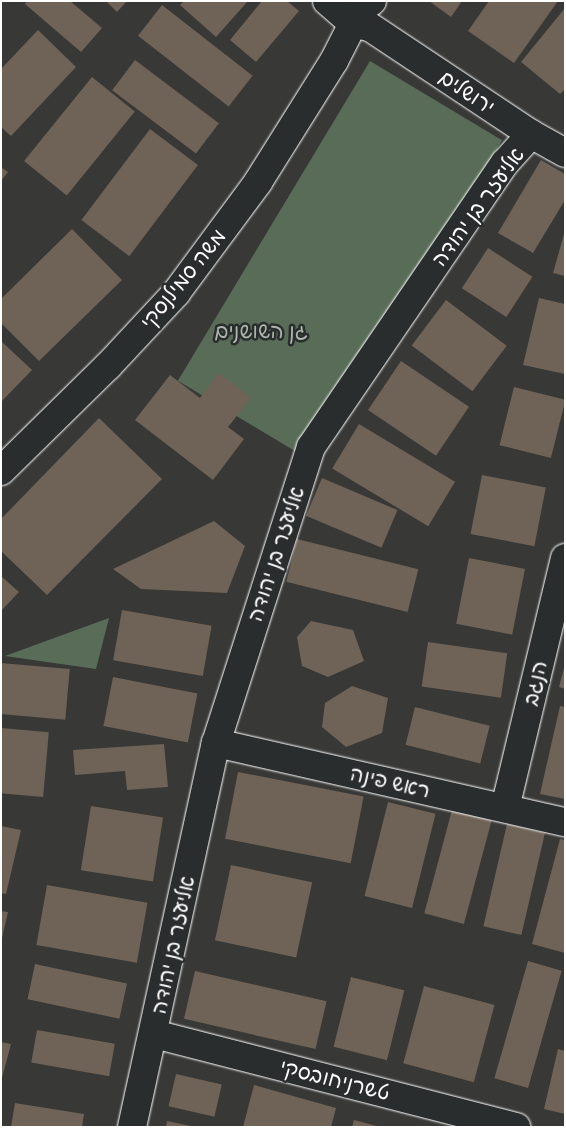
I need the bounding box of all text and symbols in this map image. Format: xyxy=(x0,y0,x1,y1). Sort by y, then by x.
street label: ירושלים xyxy=(434,64,500,120)
street label: אליעזר בן יהודה xyxy=(426,143,530,271)
street label: משה סמילנסקי xyxy=(135,224,231,334)
park label: גן השושנים xyxy=(214,318,308,344)
street label: אליעזר בן יהודה xyxy=(242,483,310,625)
street label: הנגב xyxy=(518,658,552,708)
street label: ראש פינה xyxy=(348,761,432,803)
street label: אליעזר בן יהודה xyxy=(146,873,200,1017)
street label: טשרניחובסקי xyxy=(277,1054,393,1106)

